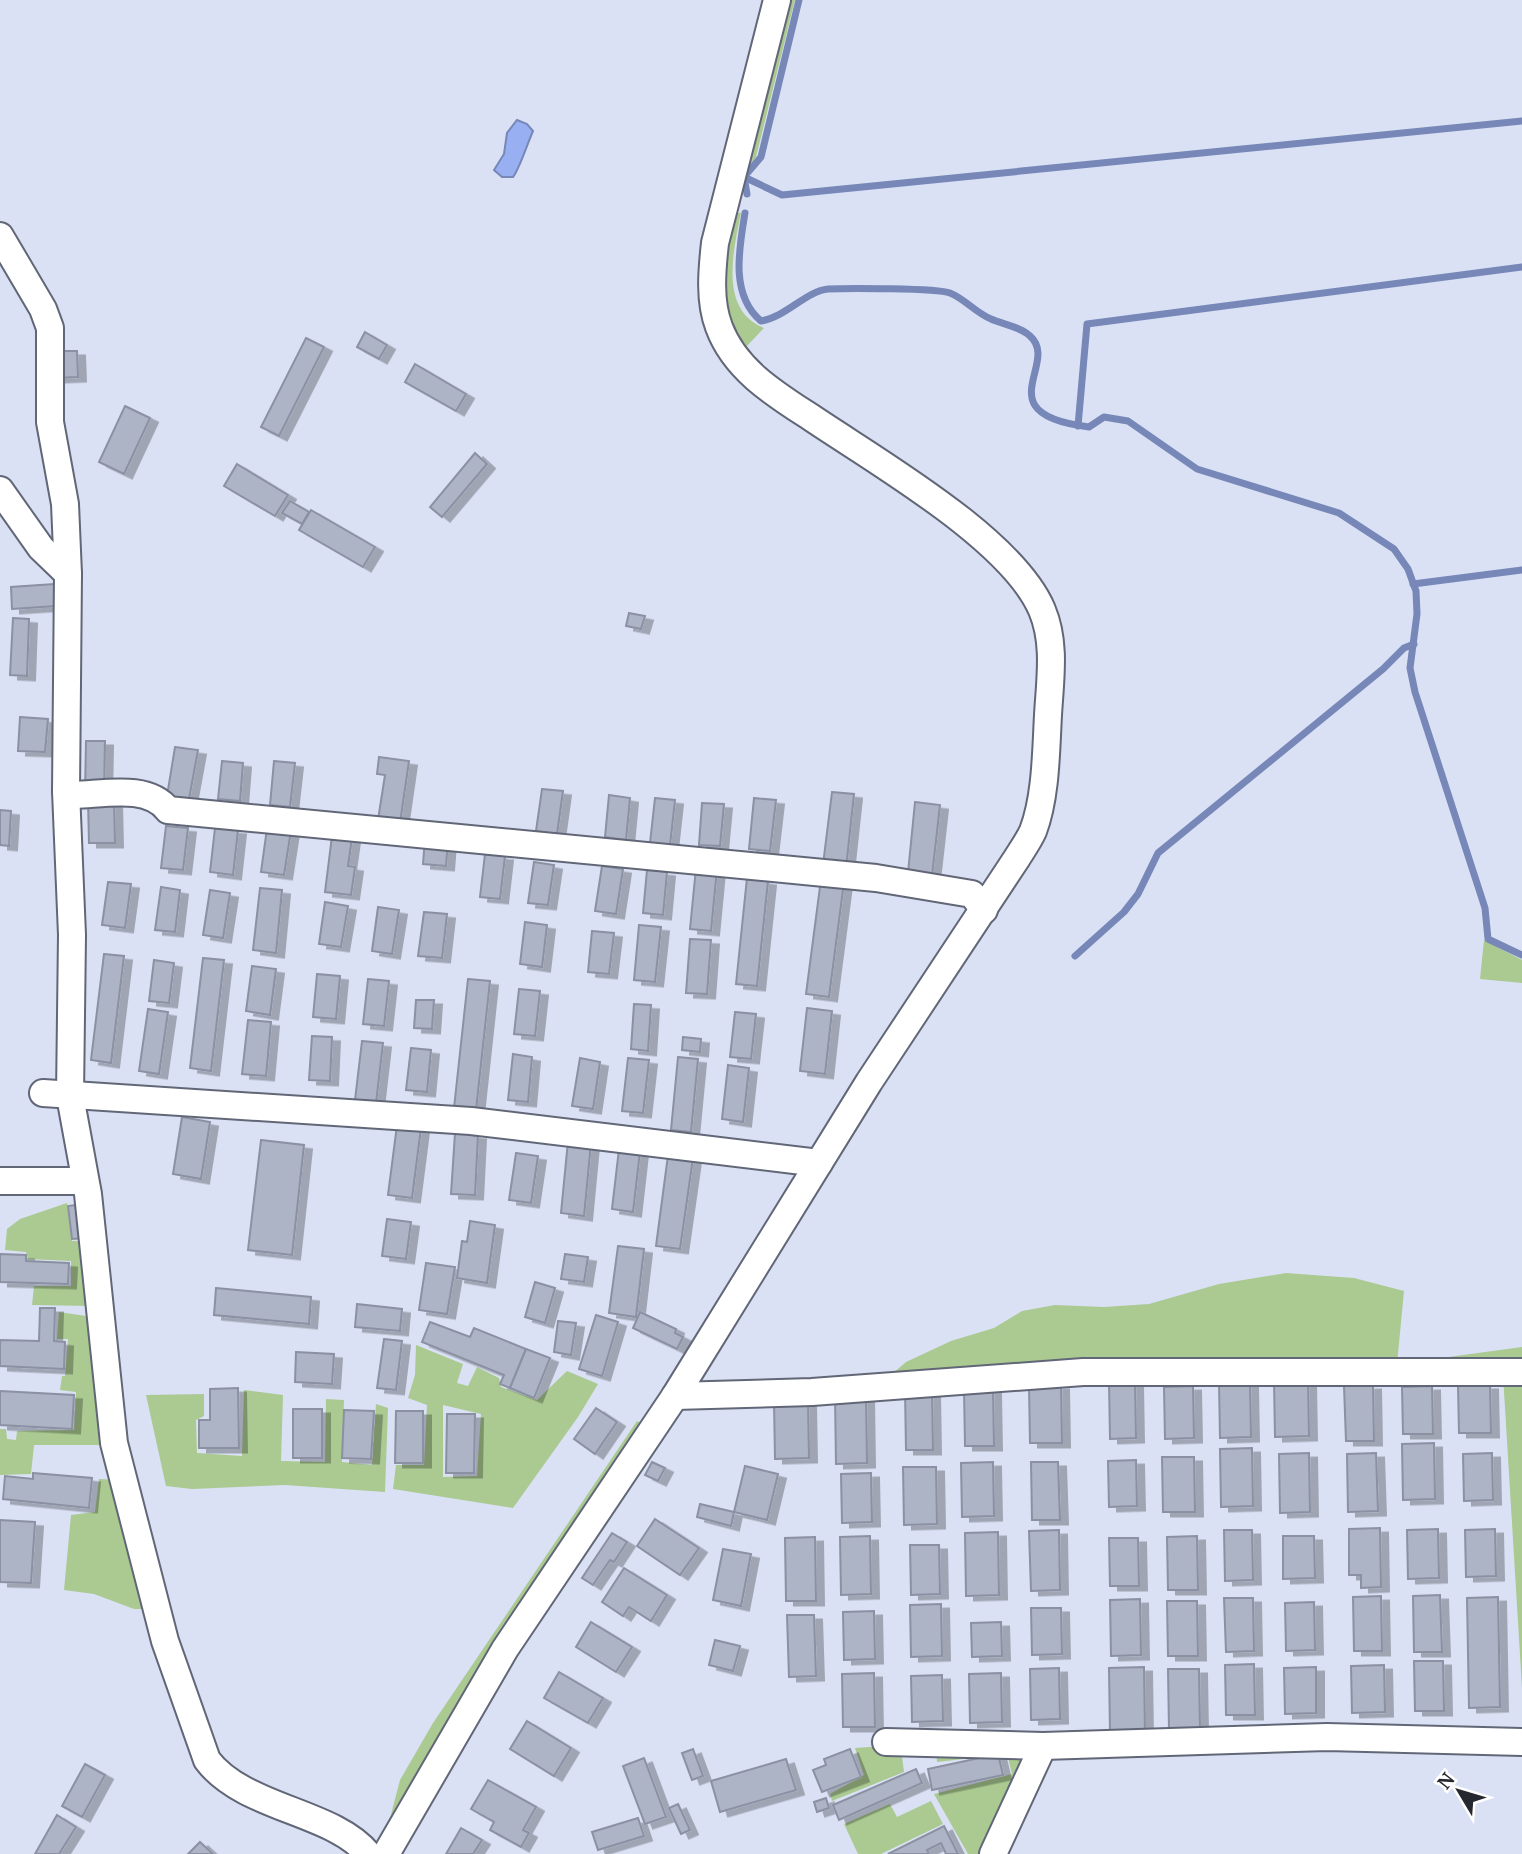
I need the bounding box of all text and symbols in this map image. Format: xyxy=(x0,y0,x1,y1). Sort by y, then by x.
north arrow xyxy=(1424,1756,1494,1826)
text: N xyxy=(1431,1766,1460,1794)

